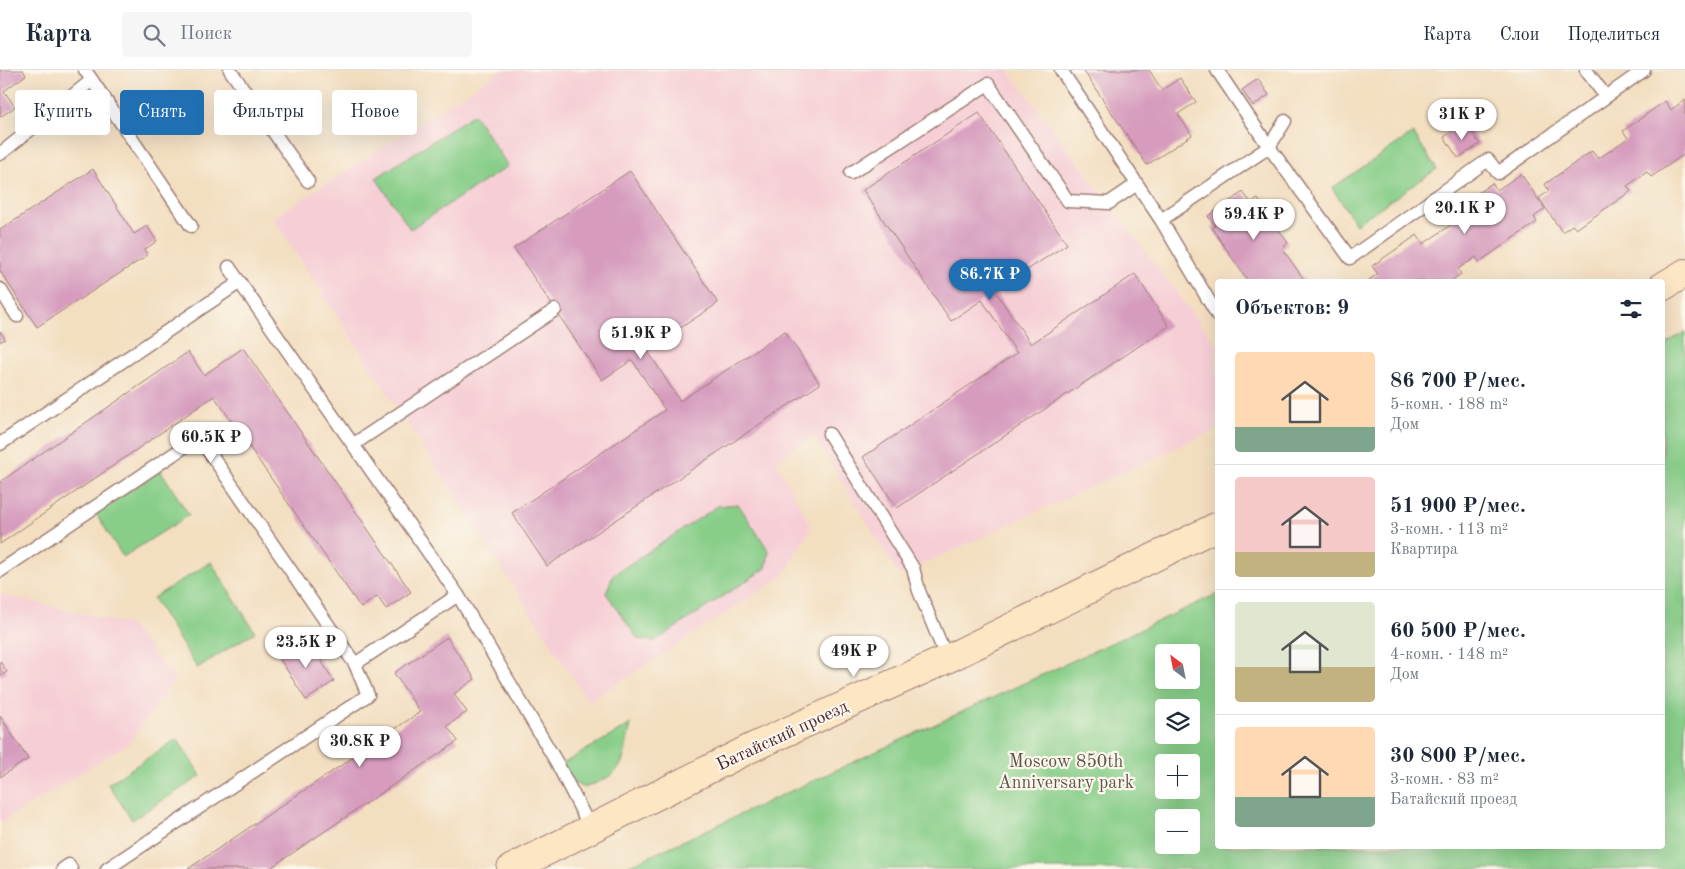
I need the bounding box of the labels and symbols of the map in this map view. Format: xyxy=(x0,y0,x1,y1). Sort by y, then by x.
pin: 31K ₽ xyxy=(1427,98,1497,141)
pin: 20.1K ₽ xyxy=(1419,192,1511,235)
pin: 59.4K ₽ xyxy=(1208,198,1300,241)
pin: 86.7K ₽ xyxy=(944,258,1036,301)
pin: 51.9K ₽ xyxy=(595,318,687,360)
pin: 60.5K ₽ xyxy=(165,422,257,464)
pin: 23.5K ₽ xyxy=(260,626,352,669)
pin: 49K ₽ xyxy=(819,636,889,678)
north arrow xyxy=(1155,644,1200,689)
street label: Батайский проезд xyxy=(714,697,851,774)
pin: 30.8K ₽ xyxy=(314,726,406,768)
park label: Moscow 850th Anniversary park xyxy=(998,753,1134,792)

